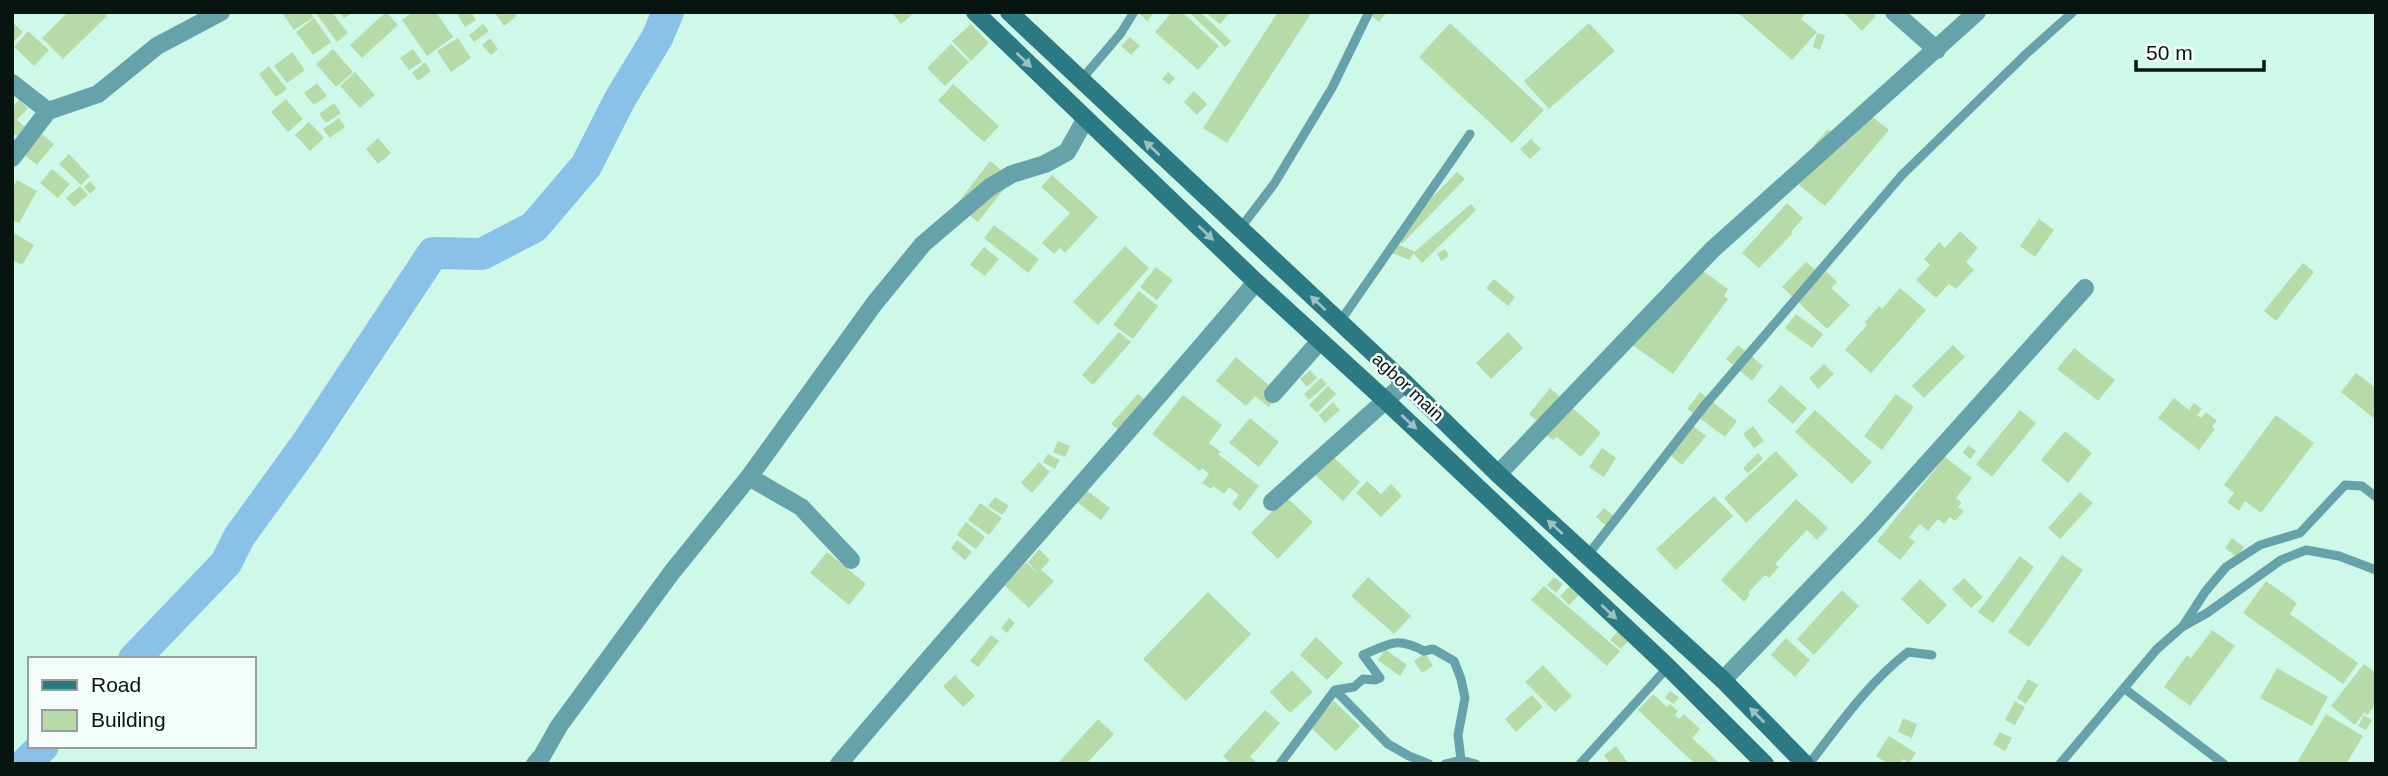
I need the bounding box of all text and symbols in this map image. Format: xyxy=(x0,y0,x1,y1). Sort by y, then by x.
scale bar xyxy=(2136,28,2264,72)
text: 50 m xyxy=(2146,41,2193,64)
one-way arrow xyxy=(1015,51,1032,67)
one-way arrow xyxy=(1144,139,1161,156)
one-way arrow xyxy=(1197,225,1214,241)
one-way arrow xyxy=(1310,296,1327,312)
street label: agbor main xyxy=(1368,349,1448,425)
one-way arrow xyxy=(1400,414,1417,430)
one-way arrow xyxy=(1546,519,1564,535)
one-way arrow xyxy=(1600,604,1617,620)
legend xyxy=(28,657,256,748)
text: Road xyxy=(91,673,141,696)
one-way arrow xyxy=(1749,707,1766,724)
text: Building xyxy=(91,708,166,731)

